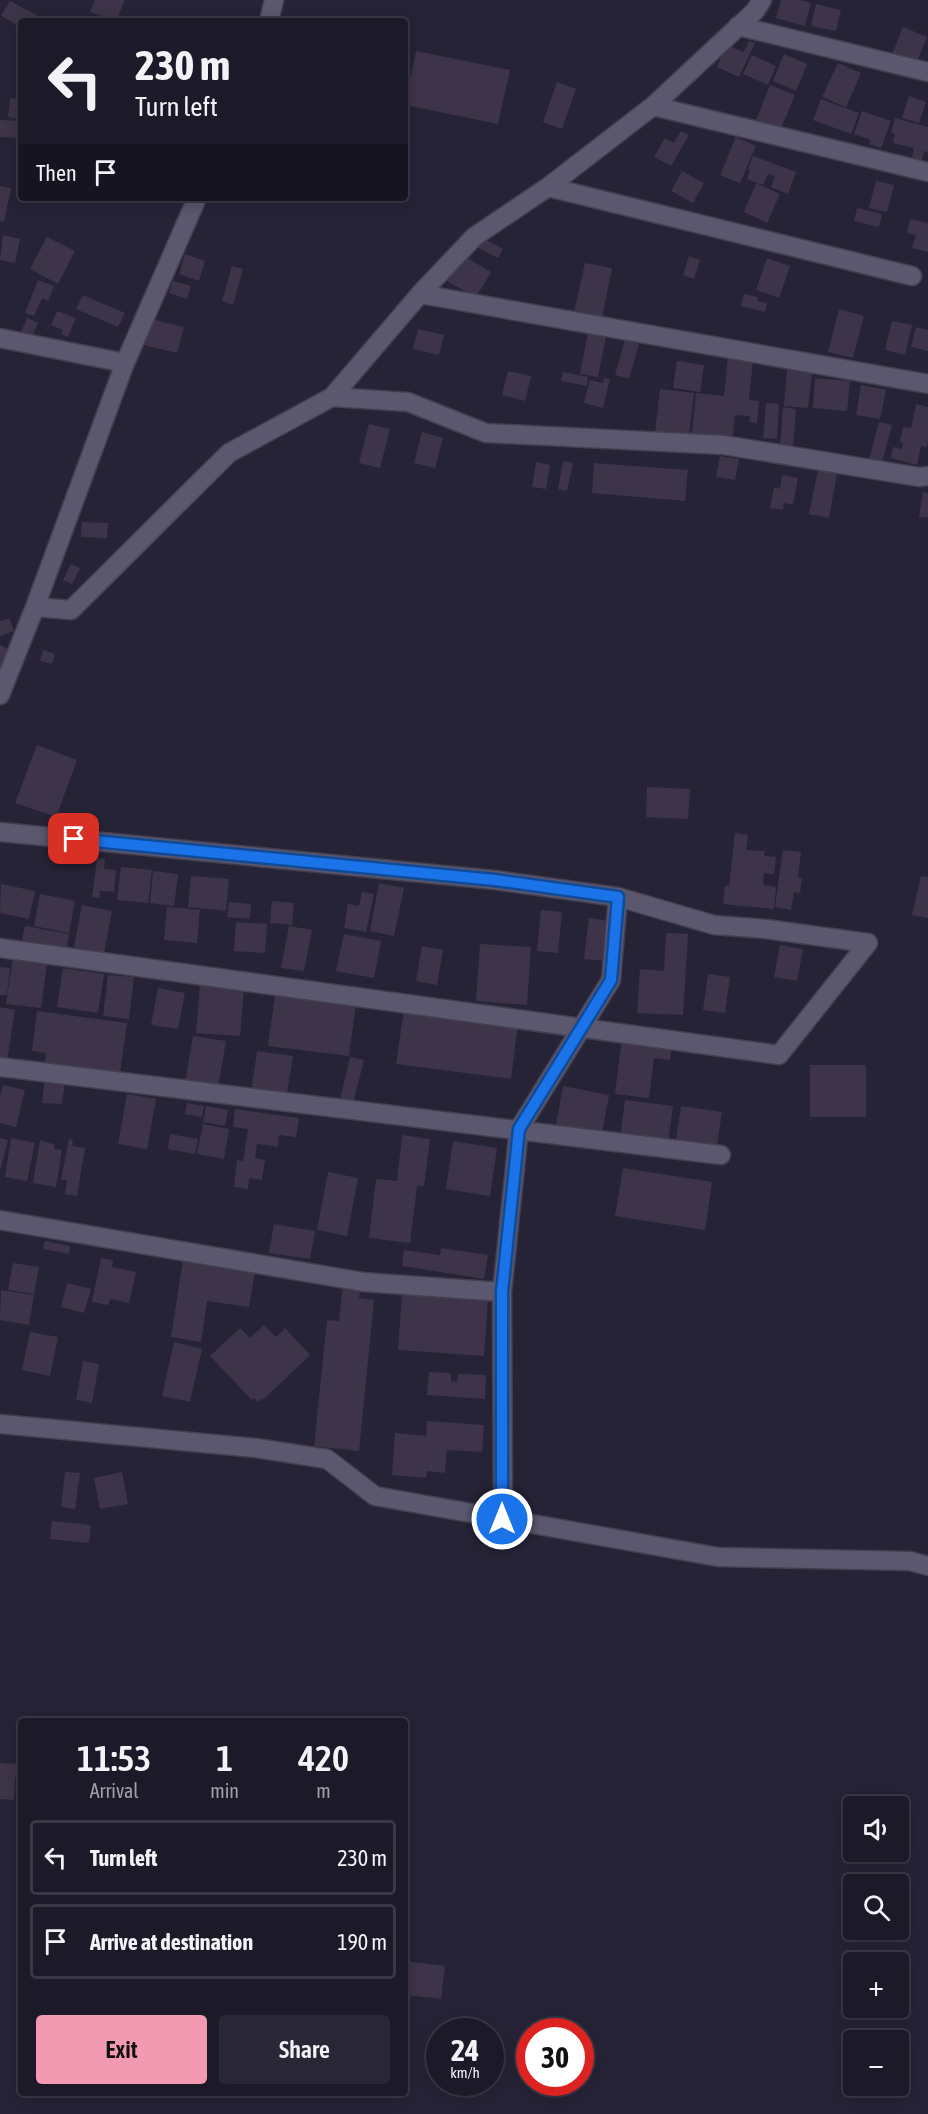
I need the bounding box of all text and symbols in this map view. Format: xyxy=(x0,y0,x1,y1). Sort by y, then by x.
text: 230 m xyxy=(135,41,230,89)
icon: left xyxy=(36,42,114,120)
text: Turn left xyxy=(135,91,218,122)
icon: arrive xyxy=(89,156,122,189)
text: Then xyxy=(36,160,77,186)
pin xyxy=(48,813,99,864)
icon: arrive xyxy=(57,822,90,855)
position arrow xyxy=(470,1487,534,1551)
text: 11:53 xyxy=(77,1737,151,1779)
text: 1 xyxy=(216,1737,233,1779)
text: 420 xyxy=(298,1737,349,1779)
text: Arrival xyxy=(90,1779,139,1802)
text: min xyxy=(210,1779,239,1802)
text: m xyxy=(316,1779,331,1802)
map controls xyxy=(843,1796,909,2096)
button: sound xyxy=(843,1796,909,1862)
icon: left xyxy=(39,1841,72,1874)
text: Turn left xyxy=(90,1845,157,1871)
text: 230 m xyxy=(337,1845,387,1871)
button: search xyxy=(843,1874,909,1940)
icon: arrive xyxy=(39,1925,72,1958)
text: Arrive at destination xyxy=(90,1929,253,1955)
text: 190 m xyxy=(337,1929,387,1955)
button: + xyxy=(843,1952,909,2018)
button: Exit xyxy=(36,2015,207,2084)
button: Share xyxy=(219,2015,390,2084)
speed limit sign: 30 xyxy=(516,2018,594,2096)
button: − xyxy=(843,2030,909,2096)
text: 24 xyxy=(451,2033,479,2067)
text: km/h xyxy=(450,2064,480,2081)

